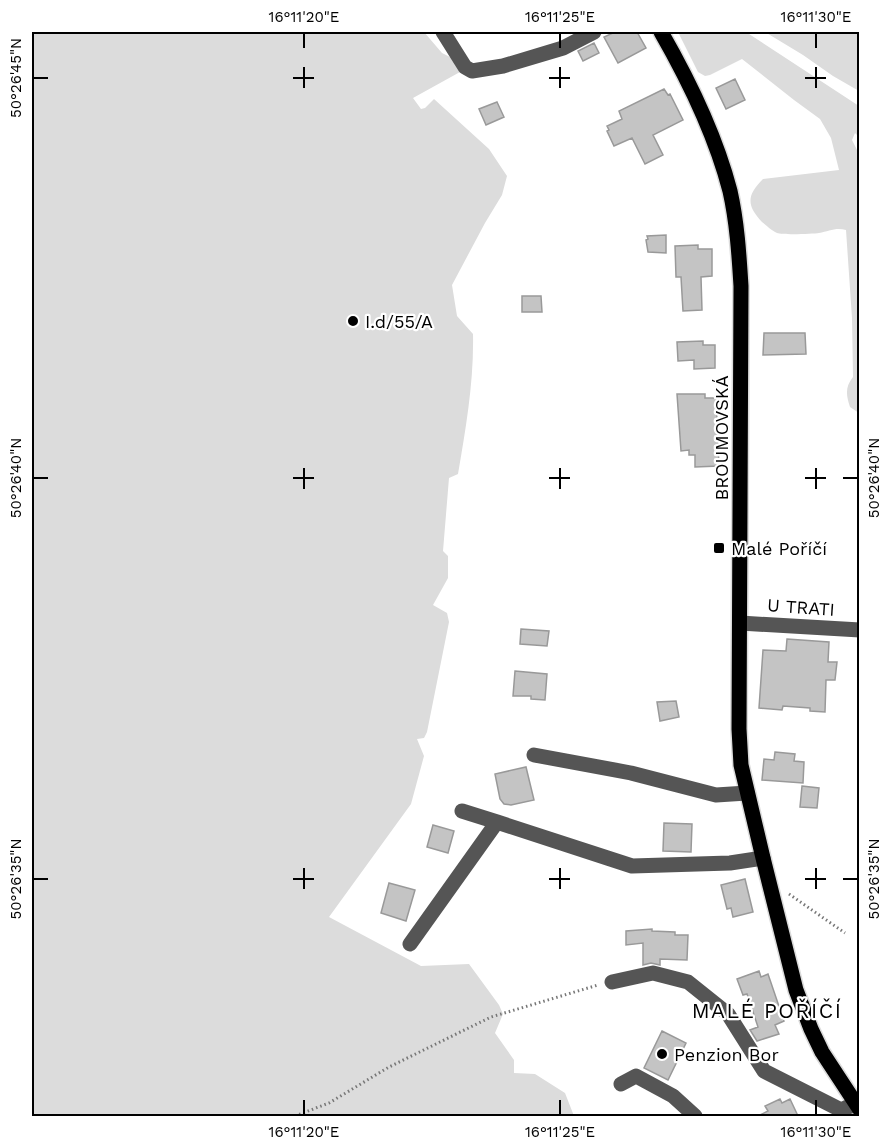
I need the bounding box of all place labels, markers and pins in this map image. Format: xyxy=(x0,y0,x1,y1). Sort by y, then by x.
place label: I.d/55/A xyxy=(365,311,433,332)
marker: I.d/55/A xyxy=(346,314,360,328)
place label: Malé Poříčí xyxy=(731,538,827,559)
marker: Malé Poříčí xyxy=(712,541,726,555)
place label: Penzion Bor xyxy=(674,1044,779,1065)
marker: Penzion Bor xyxy=(655,1047,669,1061)

